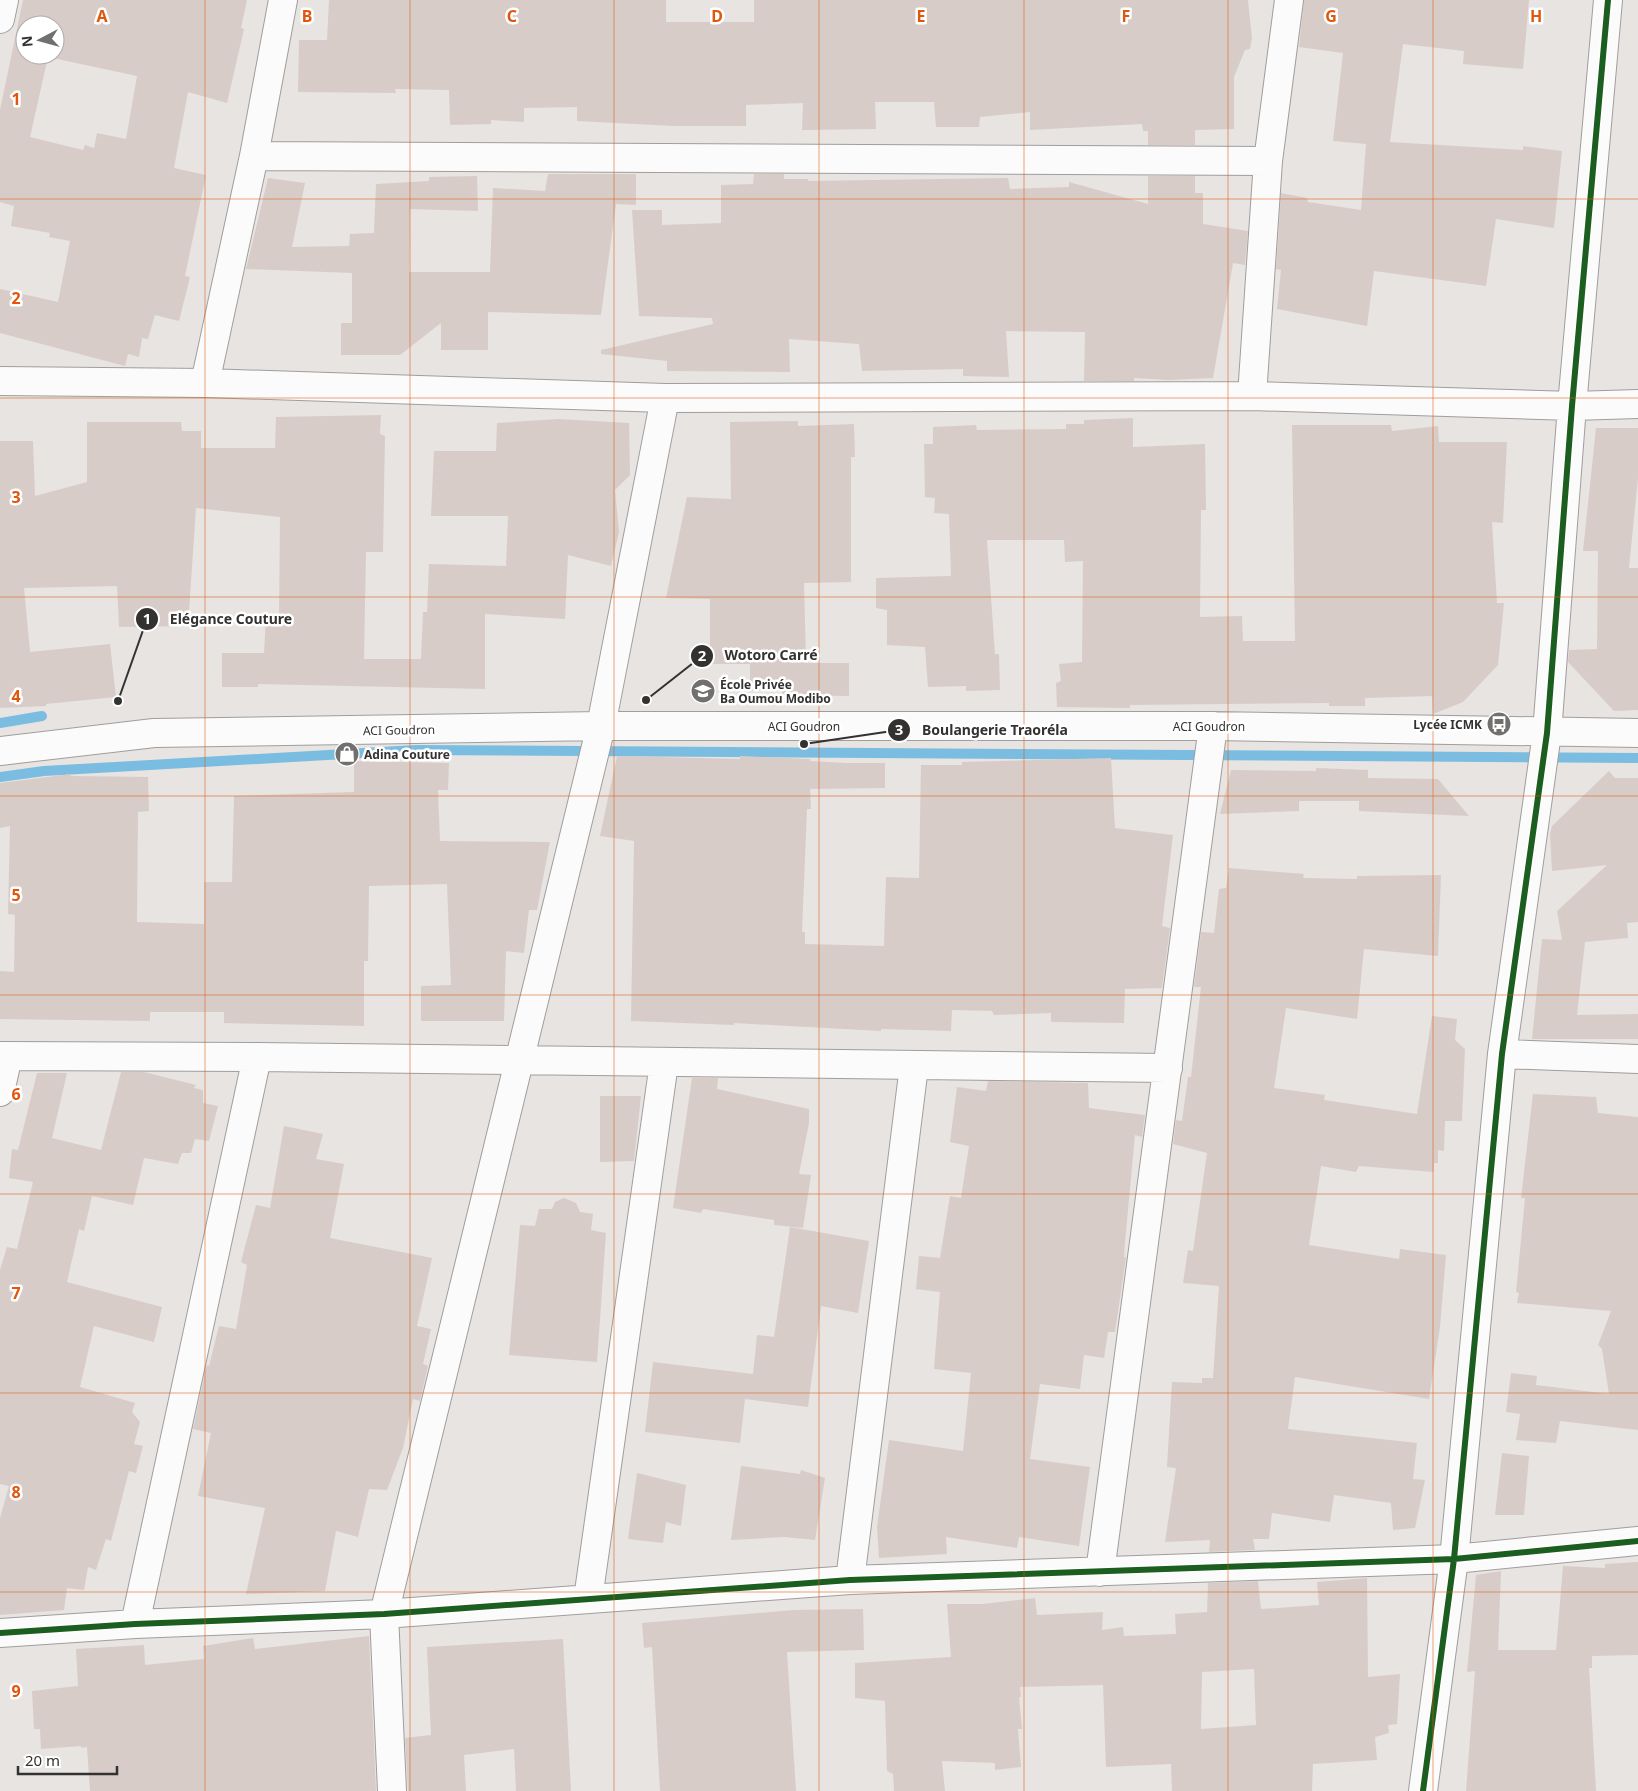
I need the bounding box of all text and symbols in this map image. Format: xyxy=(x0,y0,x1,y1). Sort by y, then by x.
text: A xyxy=(96,5,108,27)
text: B xyxy=(302,5,312,27)
text: C xyxy=(507,5,517,27)
text: D xyxy=(711,5,723,27)
text: E xyxy=(917,5,926,27)
text: F xyxy=(1122,5,1130,27)
text: G xyxy=(1325,5,1337,27)
text: H xyxy=(1530,5,1542,27)
north arrow xyxy=(15,15,65,65)
text: N xyxy=(17,35,37,48)
text: 1 xyxy=(11,88,21,110)
text: 2 xyxy=(11,287,21,309)
text: 3 xyxy=(11,486,21,508)
callout: Elégance Couture xyxy=(135,604,302,633)
text: 1 xyxy=(143,608,151,628)
text: Elégance Couture xyxy=(170,609,292,628)
callout: Wotoro Carré xyxy=(690,641,828,670)
text: 2 xyxy=(698,645,707,665)
text: Wotoro Carré xyxy=(724,645,818,664)
place label: École Privée Ba Oumou Modibo xyxy=(720,676,831,707)
school or university icon: École Privée Ba Oumou Modibo xyxy=(690,678,716,704)
text: 4 xyxy=(11,685,21,707)
bus stop icon: Lycée ICMK xyxy=(1486,711,1512,737)
callout: Boulangerie Traoréla xyxy=(887,715,1078,744)
place label: Lycée ICMK xyxy=(1413,716,1482,733)
street label: ACI Goudron xyxy=(768,718,840,735)
street label: ACI Goudron xyxy=(1173,718,1245,735)
text: 3 xyxy=(895,719,903,739)
text: Boulangerie Traoréla xyxy=(922,720,1068,739)
street label: ACI Goudron xyxy=(363,721,435,739)
shop icon: Adina Couture xyxy=(334,741,360,767)
place label: Adina Couture xyxy=(364,746,450,763)
text: 5 xyxy=(11,884,21,906)
text: 6 xyxy=(11,1083,21,1105)
text: 7 xyxy=(11,1282,21,1304)
text: 8 xyxy=(11,1481,21,1503)
text: 9 xyxy=(11,1680,21,1702)
scale bar xyxy=(18,1744,116,1776)
text: 20 m xyxy=(25,1750,60,1770)

